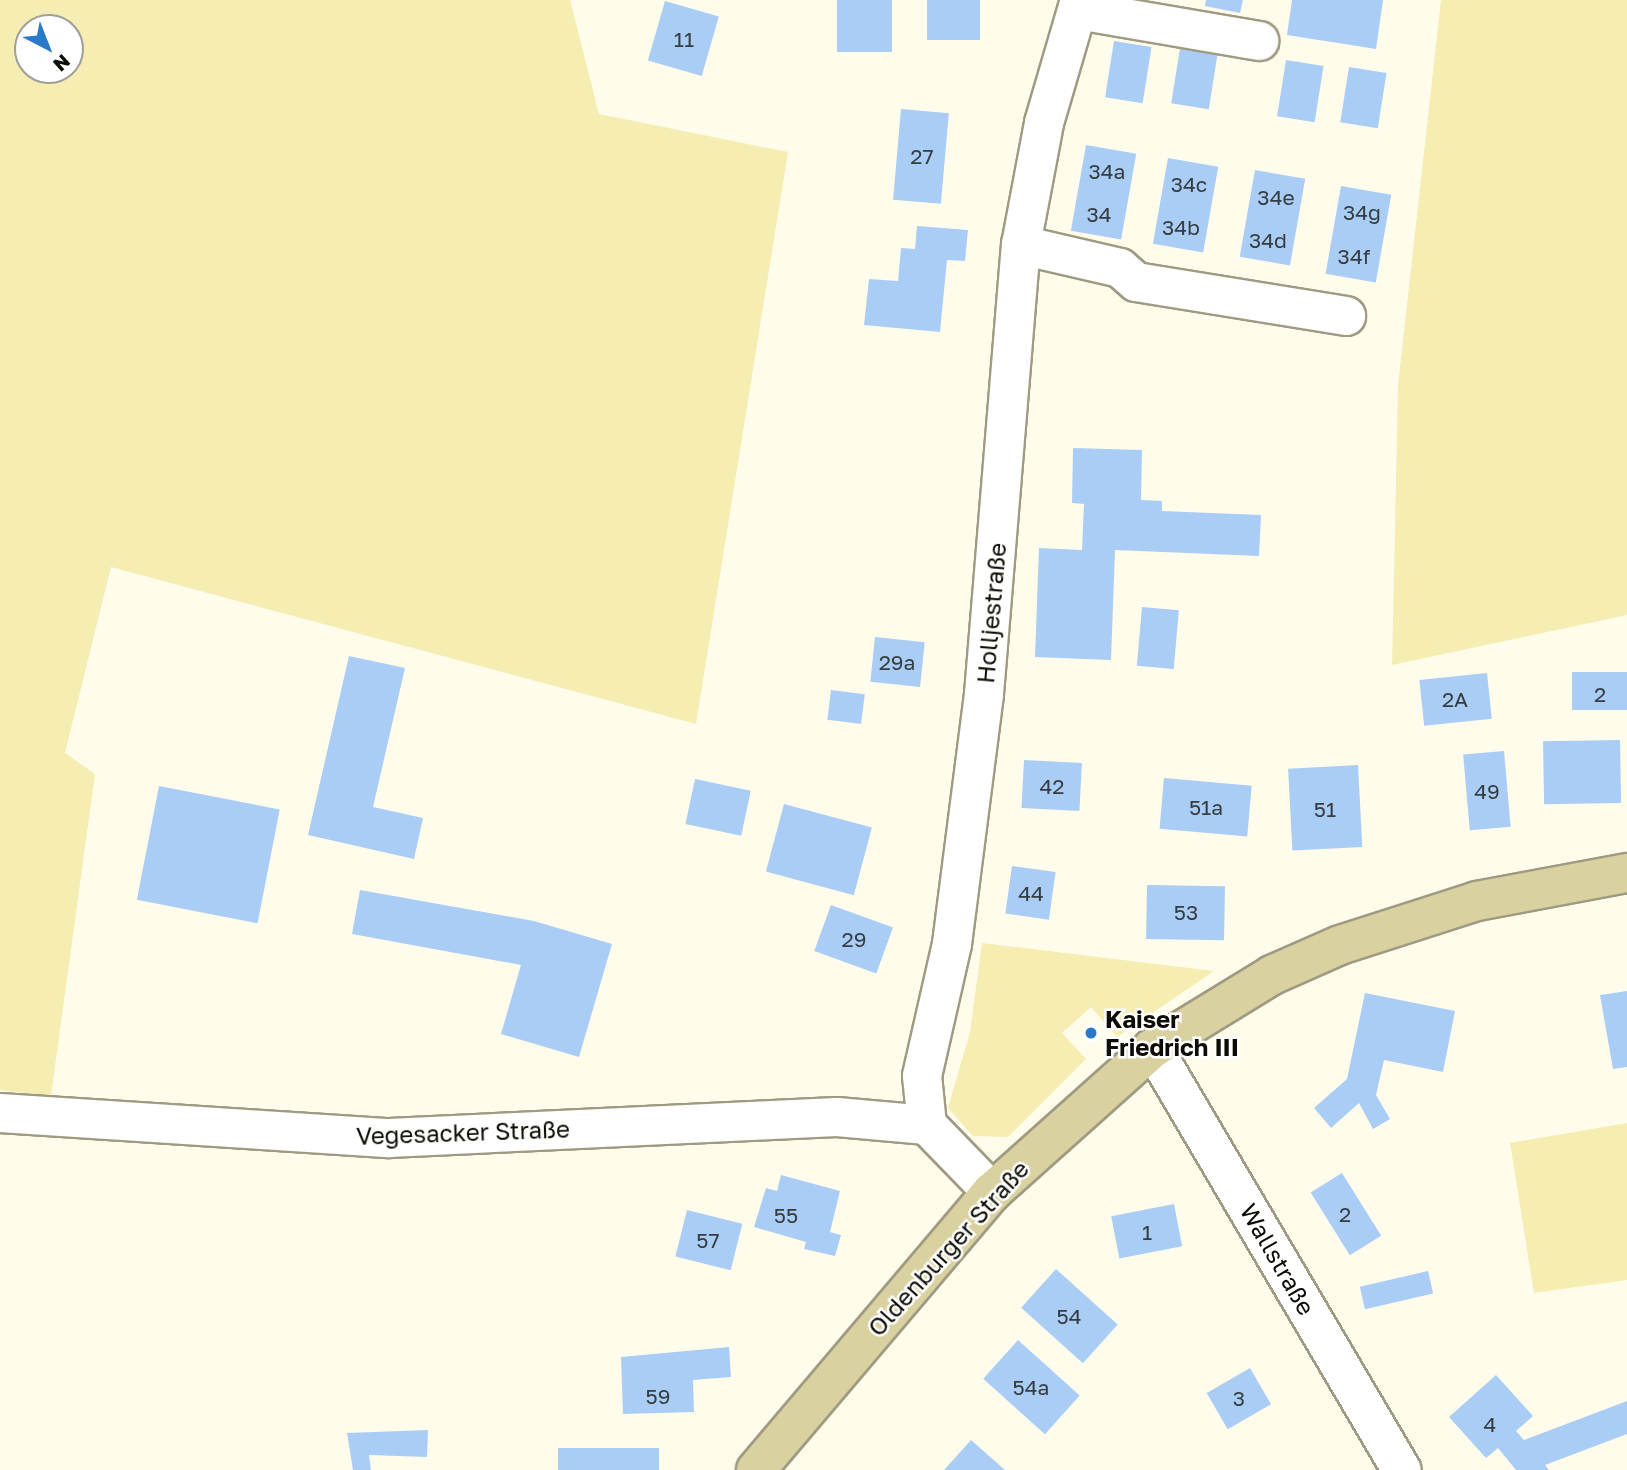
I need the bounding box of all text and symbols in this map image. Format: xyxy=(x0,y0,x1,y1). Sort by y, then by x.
north arrow xyxy=(14,14,84,84)
house number: 11 xyxy=(674,26,694,52)
text: N xyxy=(49,50,75,77)
house number: 27 xyxy=(910,143,934,169)
house number: 34a xyxy=(1089,158,1125,184)
house number: 34c xyxy=(1171,171,1207,197)
house number: 34e xyxy=(1257,184,1295,210)
house number: 34g xyxy=(1343,199,1381,225)
house number: 34 xyxy=(1086,201,1112,227)
house number: 34b xyxy=(1162,214,1200,240)
house number: 34d xyxy=(1249,227,1287,253)
house number: 34f xyxy=(1338,243,1370,269)
street label: Holljestraße xyxy=(971,541,1011,685)
house number: 29a xyxy=(879,649,915,675)
house number: 2 xyxy=(1594,681,1606,707)
house number: 2A xyxy=(1442,686,1468,712)
house number: 42 xyxy=(1040,773,1064,799)
house number: 49 xyxy=(1474,778,1500,804)
house number: 51a xyxy=(1189,794,1223,820)
house number: 51 xyxy=(1314,796,1336,822)
house number: 44 xyxy=(1018,880,1044,906)
house number: 53 xyxy=(1174,899,1198,925)
house number: 29 xyxy=(842,926,866,952)
place label: Kaiser Friedrich III xyxy=(1105,1005,1239,1061)
marker: Kaiser Friedrich III xyxy=(1083,1025,1099,1041)
street label: Vegesacker Straße xyxy=(356,1114,570,1150)
street label: Oldenburger Straße xyxy=(862,1154,1034,1342)
street label: Wallstraße xyxy=(1235,1198,1321,1320)
house number: 2 xyxy=(1339,1201,1351,1227)
house number: 55 xyxy=(774,1202,798,1228)
house number: 1 xyxy=(1142,1219,1152,1245)
house number: 57 xyxy=(696,1227,720,1253)
house number: 54 xyxy=(1057,1303,1081,1329)
house number: 54a xyxy=(1013,1374,1049,1400)
house number: 59 xyxy=(646,1383,670,1409)
house number: 3 xyxy=(1233,1385,1245,1411)
house number: 4 xyxy=(1484,1411,1496,1437)

